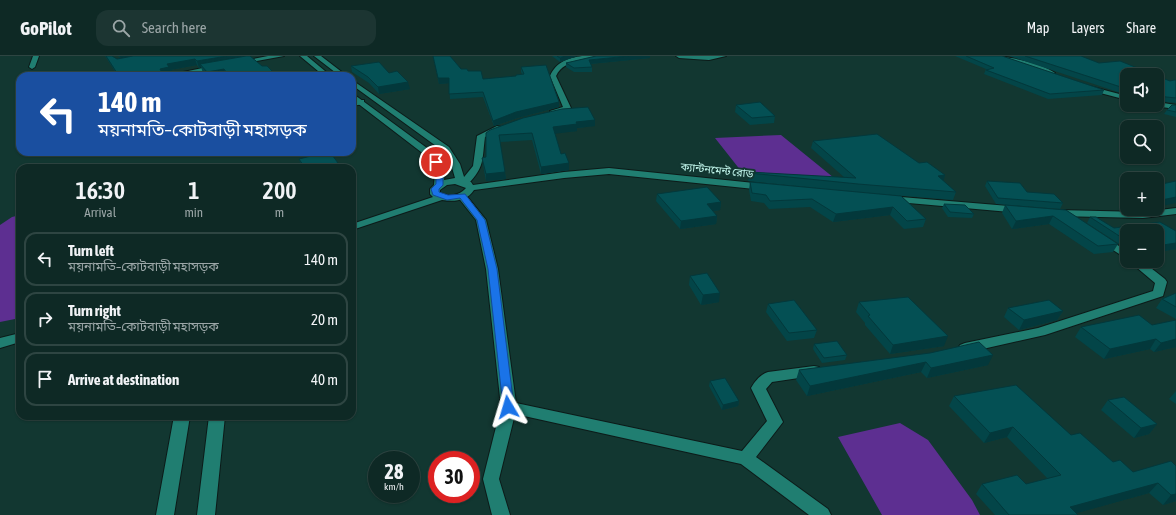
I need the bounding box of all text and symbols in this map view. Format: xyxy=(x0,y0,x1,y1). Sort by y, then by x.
search box xyxy=(96,10,376,46)
text: GoPilot xyxy=(20,17,72,39)
icon: search xyxy=(110,17,132,39)
text: Search here xyxy=(142,19,206,36)
text: Map xyxy=(1027,20,1049,36)
text: Layers xyxy=(1071,20,1104,36)
text: Share xyxy=(1126,20,1156,36)
map controls xyxy=(1120,68,1164,268)
button: sound xyxy=(1120,68,1164,112)
text: 140 m xyxy=(98,86,161,118)
icon: left xyxy=(32,88,84,140)
text: ময়নামতি–কোটবাড়ী মহাসড়ক xyxy=(98,119,307,140)
button: search xyxy=(1120,120,1164,164)
pin xyxy=(419,145,453,179)
icon: arrive xyxy=(425,151,447,173)
street label: ক্যান্টনমেন্ট রোড xyxy=(679,160,754,180)
button: + xyxy=(1120,172,1164,216)
text: 16:30 xyxy=(76,177,125,204)
text: 1 xyxy=(188,177,199,204)
text: 200 xyxy=(263,177,296,204)
text: Arrival xyxy=(84,205,116,220)
text: min xyxy=(184,205,203,220)
text: m xyxy=(275,205,284,220)
button: − xyxy=(1120,224,1164,268)
text: Turn left xyxy=(68,242,114,259)
icon: left xyxy=(34,248,56,270)
text: 140 m xyxy=(304,251,338,268)
text: ময়নামতি–কোটবাড়ী মহাসড়ক xyxy=(68,259,219,274)
text: Turn right xyxy=(68,302,121,319)
icon: right xyxy=(34,308,56,330)
text: 20 m xyxy=(311,311,338,328)
text: ময়নামতি–কোটবাড়ী মহাসড়ক xyxy=(68,319,219,334)
icon: arrive xyxy=(34,368,56,390)
text: Arrive at destination xyxy=(68,371,179,388)
text: 40 m xyxy=(311,371,338,388)
position arrow xyxy=(487,386,529,428)
speed limit sign: 30 xyxy=(428,451,480,503)
text: 28 xyxy=(385,460,403,483)
text: km/h xyxy=(384,481,404,492)

